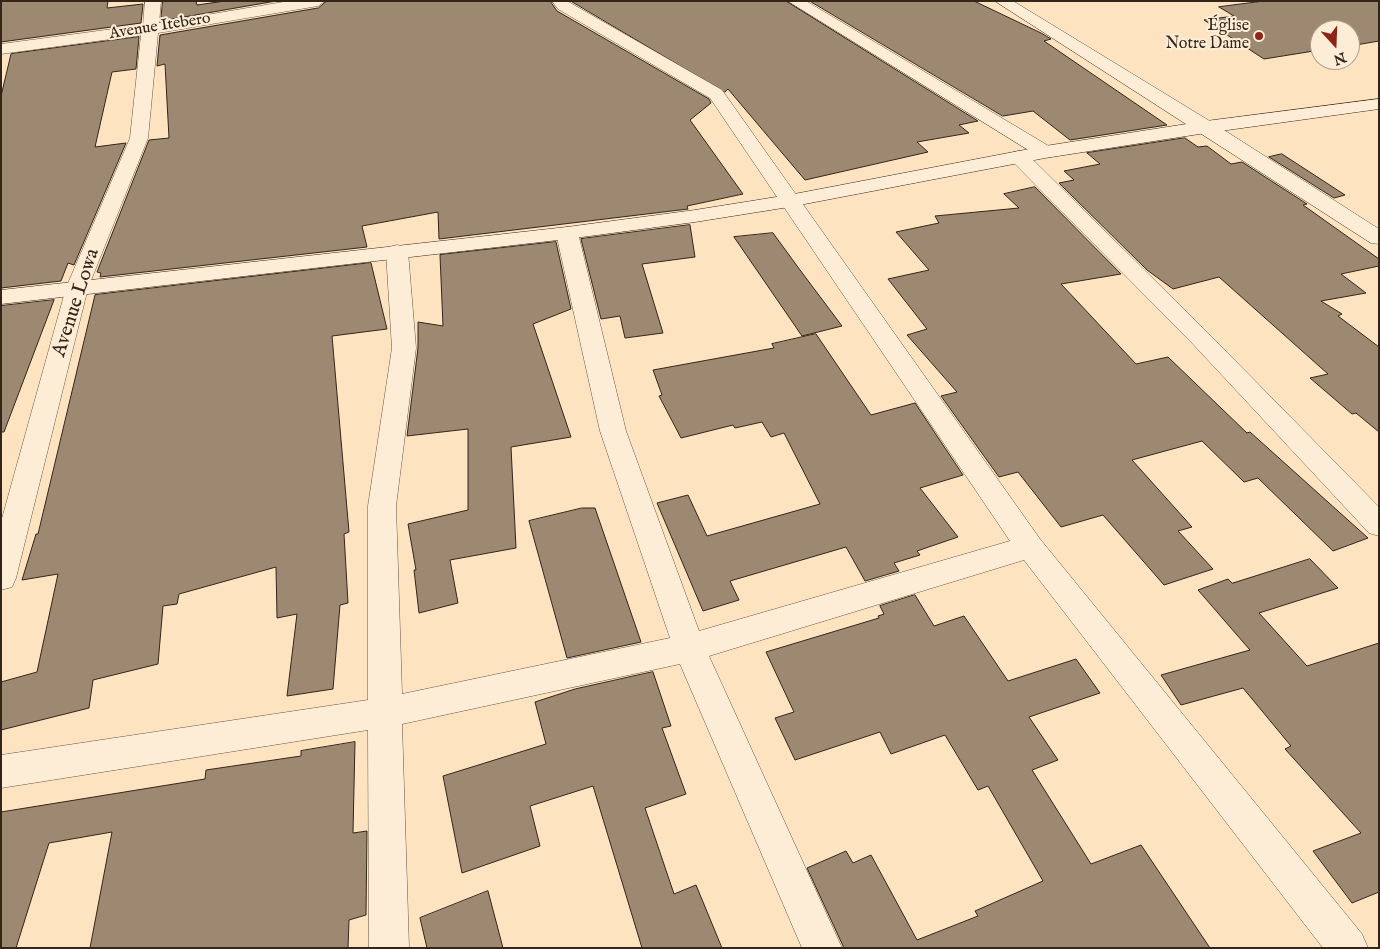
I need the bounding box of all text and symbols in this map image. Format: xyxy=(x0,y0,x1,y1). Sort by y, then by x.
street label: Avenue Itebero xyxy=(108,10,212,44)
place label: Église Notre Dame xyxy=(1165,17,1249,55)
north arrow xyxy=(1310,20,1360,70)
marker: Église Notre Dame xyxy=(1253,30,1265,42)
text: N xyxy=(1331,48,1349,69)
street label: Avenue Lowa xyxy=(48,246,106,360)

